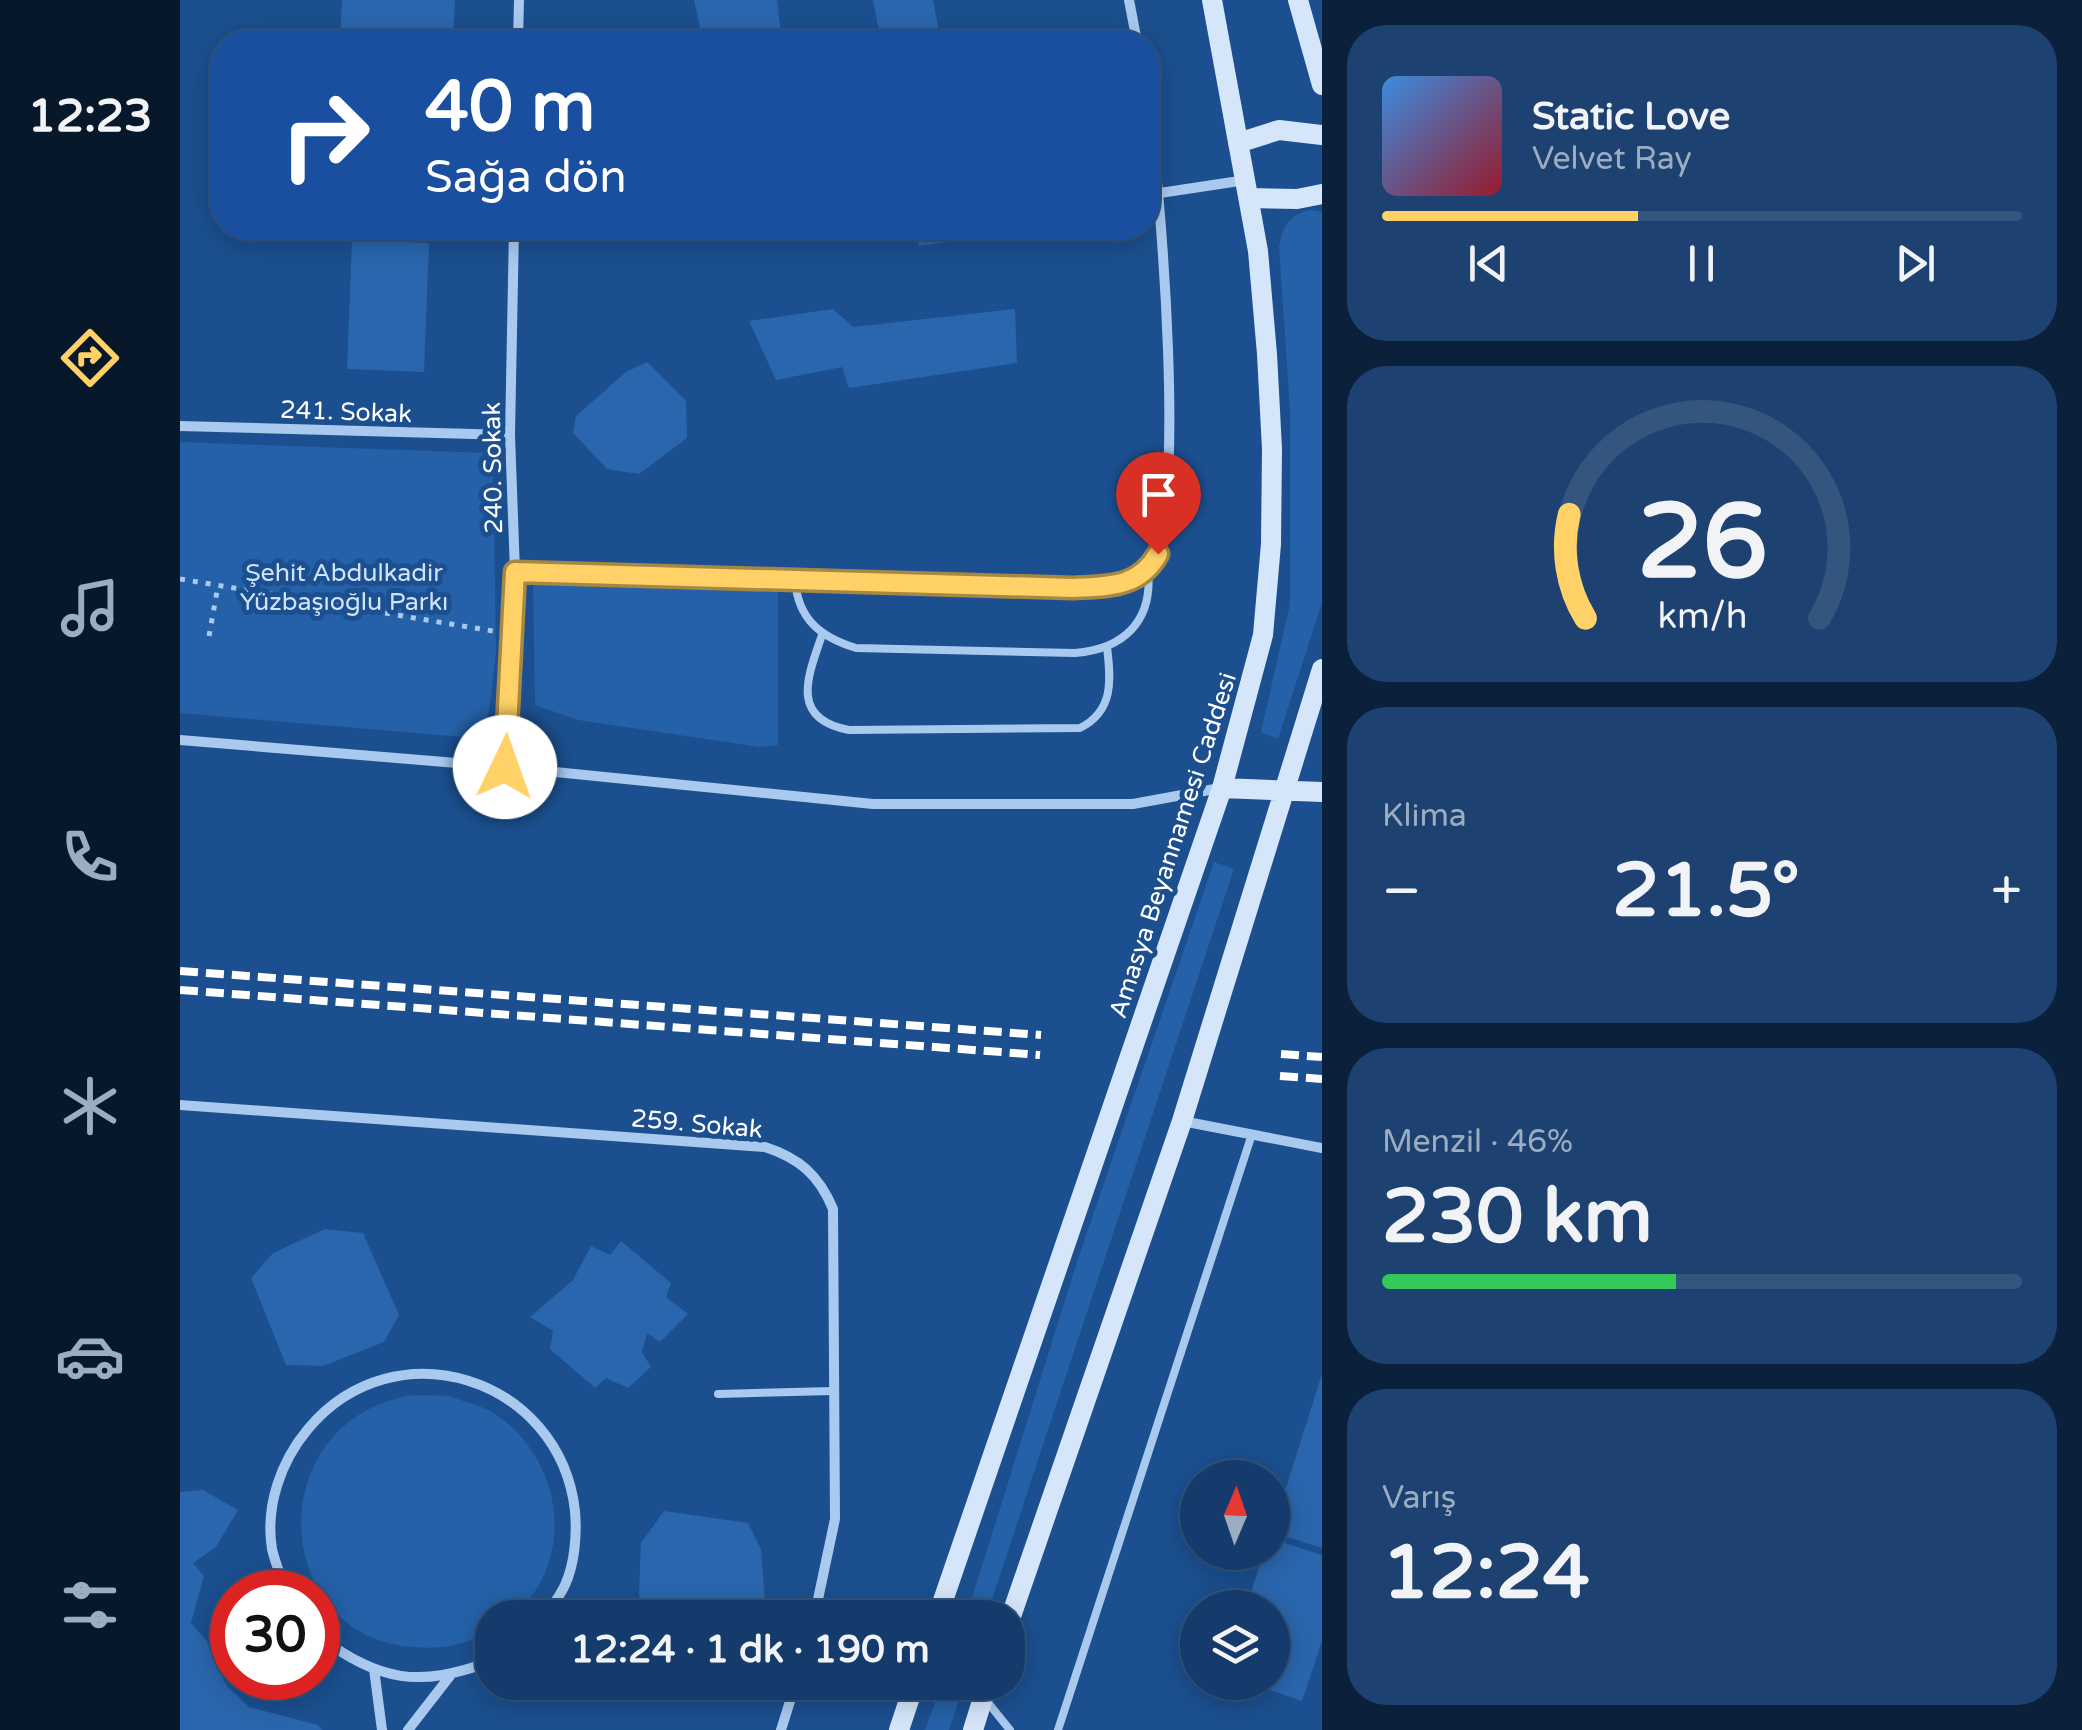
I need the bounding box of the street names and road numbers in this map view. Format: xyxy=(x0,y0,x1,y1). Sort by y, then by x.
street label: 241. Sokak xyxy=(280,395,412,429)
street label: 240. Sokak xyxy=(477,402,509,534)
street label: Amasya Beyannamesi Caddesi xyxy=(1103,669,1243,1022)
street label: 259. Sokak xyxy=(630,1103,764,1145)

